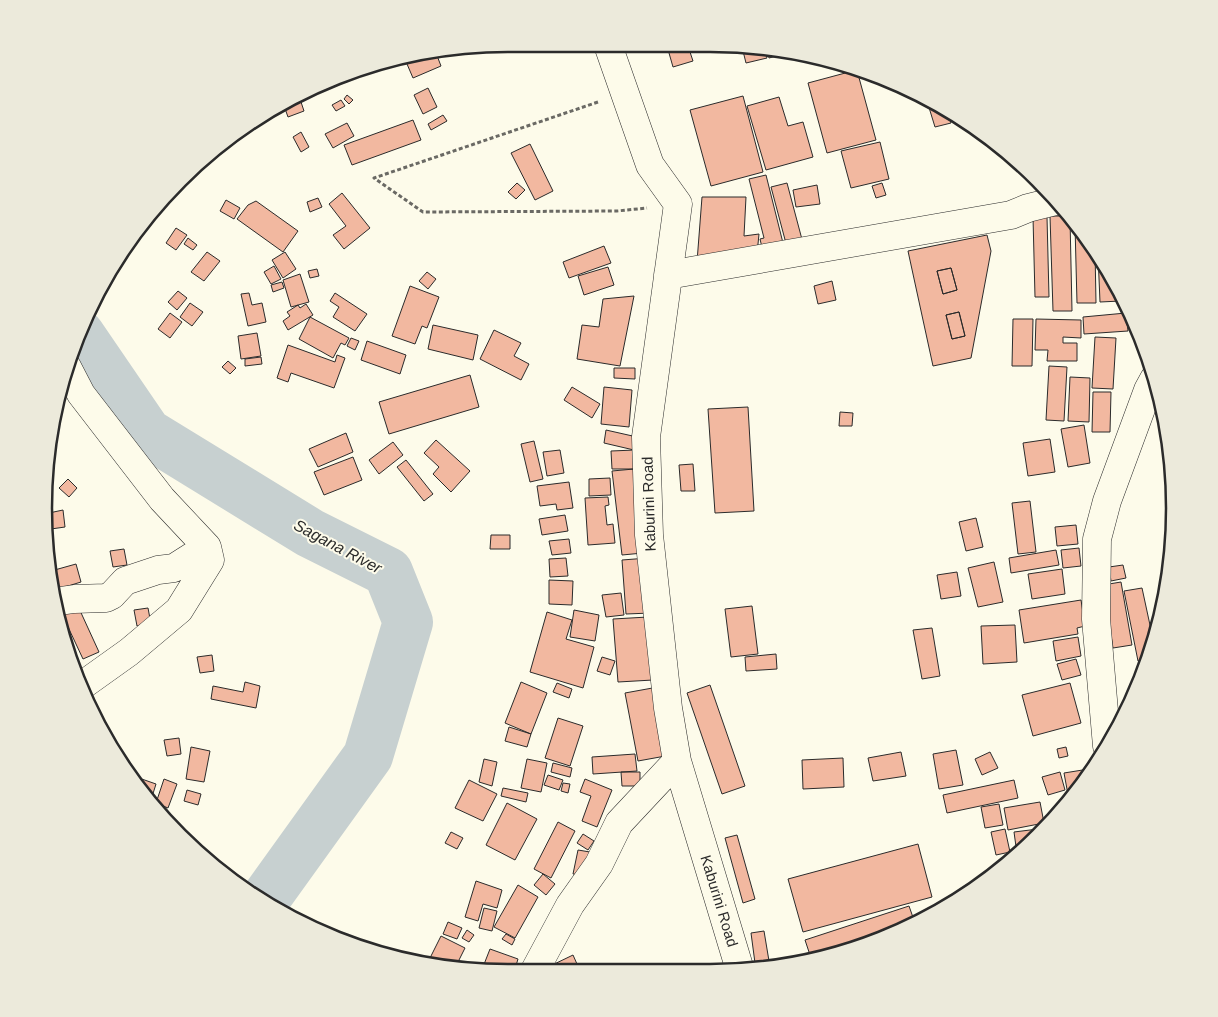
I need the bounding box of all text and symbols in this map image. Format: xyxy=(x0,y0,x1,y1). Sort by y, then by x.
street label: Kaburini Road xyxy=(638,456,659,552)
water label: Sagana River xyxy=(291,516,385,577)
street label: Kaburini Road xyxy=(697,853,742,949)

